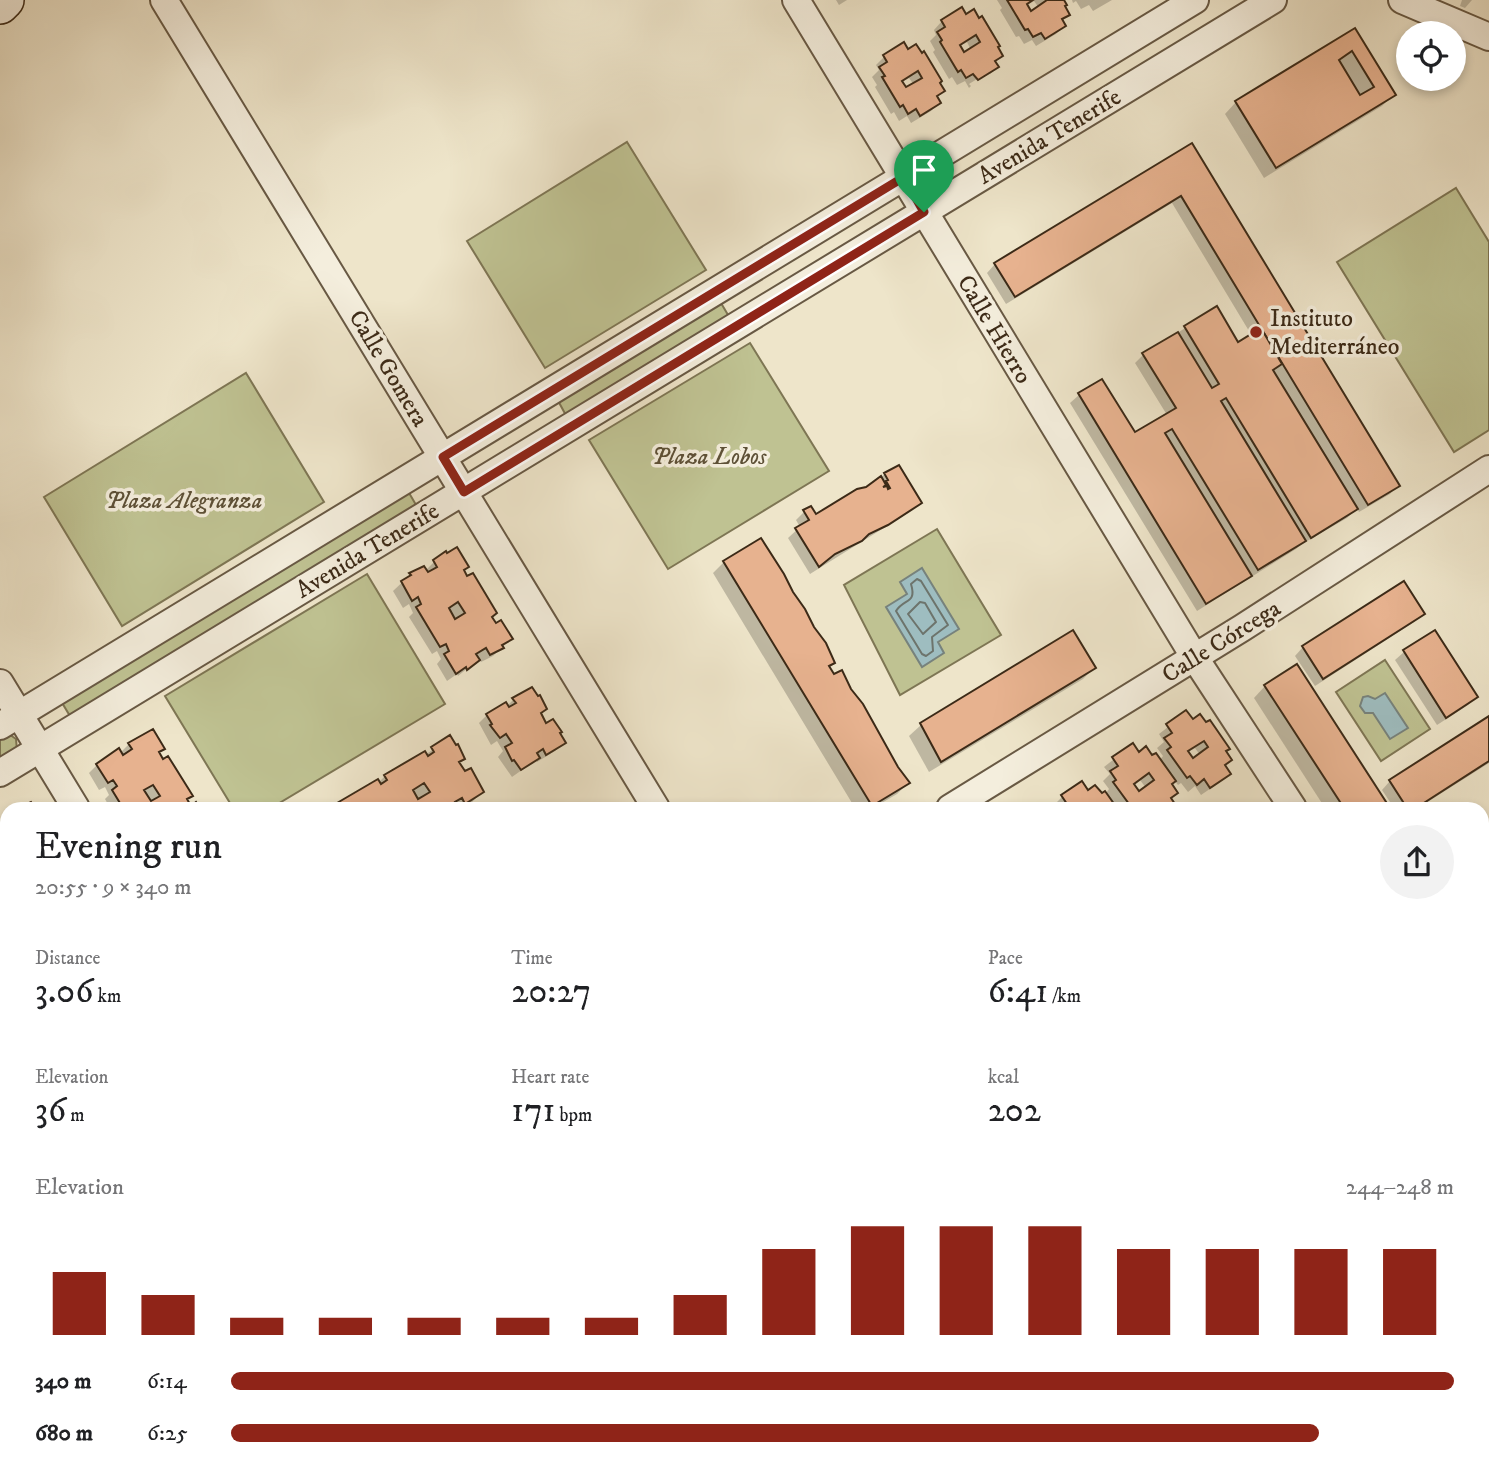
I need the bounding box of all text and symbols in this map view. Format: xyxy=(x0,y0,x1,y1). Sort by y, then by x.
map controls xyxy=(1396,21,1466,91)
button: locate xyxy=(1396,21,1466,91)
street label: Avenida Tenerife xyxy=(972,82,1127,191)
pin xyxy=(894,140,954,212)
icon: arrive xyxy=(905,151,943,189)
street label: Calle Hierro xyxy=(950,270,1038,389)
place label: Instituto Mediterráneo xyxy=(1270,304,1399,362)
street label: Calle Gomera xyxy=(342,305,435,433)
marker: Instituto Mediterráneo xyxy=(1248,324,1264,340)
park label: Plaza Lobos xyxy=(652,442,767,472)
park label: Plaza Alegranza xyxy=(106,486,262,516)
street label: Avenida Tenerife xyxy=(290,496,445,605)
street label: Calle Córcega xyxy=(1157,593,1287,690)
text: Evening run xyxy=(35,823,222,871)
button: share xyxy=(1380,825,1454,899)
text: 20:55 · 9 × 340 m xyxy=(35,873,192,902)
text: Distance xyxy=(35,947,100,970)
text: Time xyxy=(511,947,553,970)
text: Pace xyxy=(988,947,1023,970)
text: 3.06 xyxy=(35,970,93,1014)
text: 20:27 xyxy=(511,970,591,1014)
text: 6:41 xyxy=(988,970,1048,1014)
text: km xyxy=(93,985,121,1008)
text: /km xyxy=(1048,985,1081,1008)
text: Elevation xyxy=(35,1066,109,1089)
text: Heart rate xyxy=(511,1066,589,1089)
text: kcal xyxy=(988,1066,1019,1089)
text: 36 xyxy=(35,1089,66,1133)
text: 171 xyxy=(511,1089,555,1133)
text: 202 xyxy=(988,1089,1041,1133)
text: m xyxy=(66,1104,85,1127)
text: bpm xyxy=(555,1104,592,1127)
text: Elevation xyxy=(35,1173,124,1202)
text: 244–248 m xyxy=(1346,1173,1454,1202)
text: 340 m xyxy=(35,1367,91,1396)
text: 6:14 xyxy=(147,1367,187,1396)
text: 680 m xyxy=(35,1419,93,1448)
text: 6:25 xyxy=(147,1419,188,1448)

